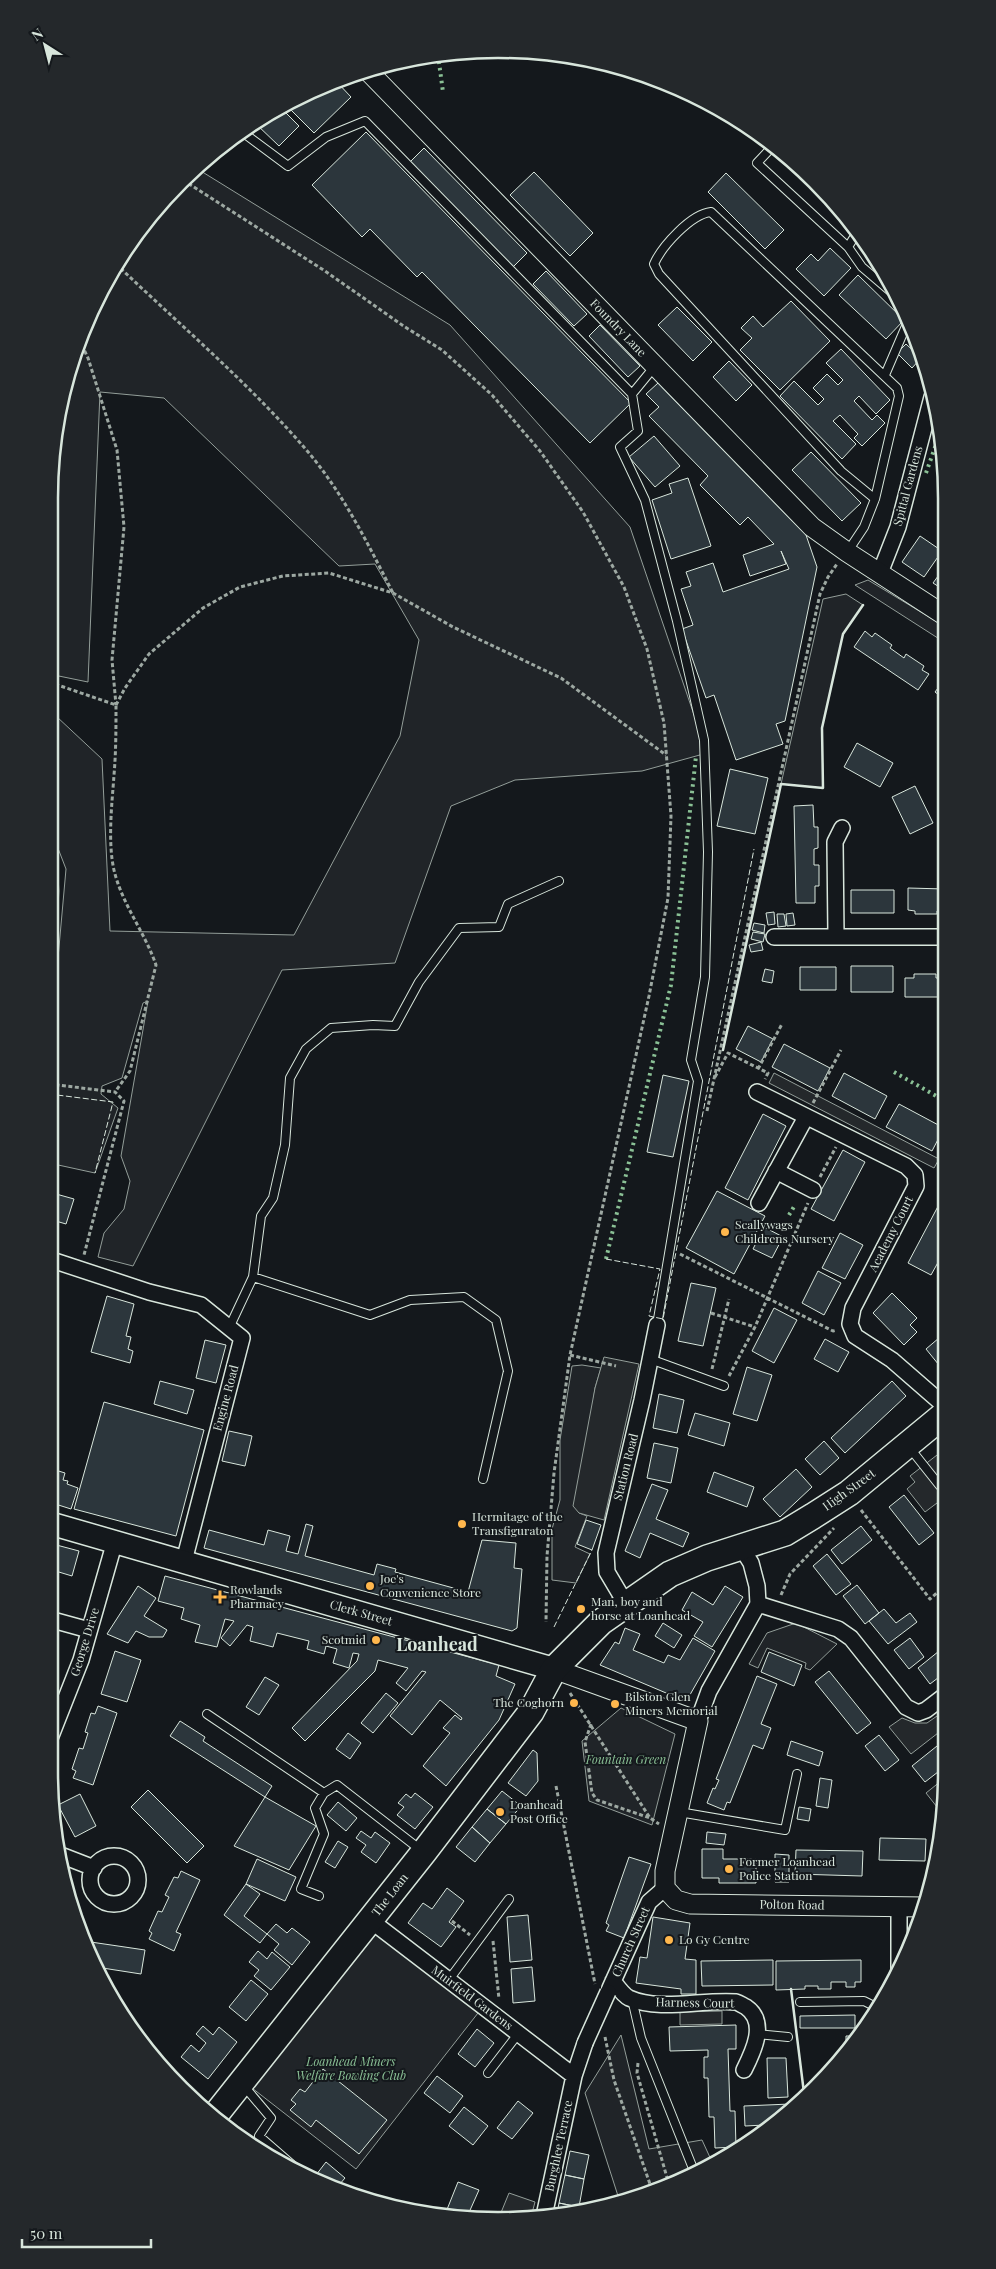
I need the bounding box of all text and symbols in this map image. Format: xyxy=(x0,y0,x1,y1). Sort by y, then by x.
north arrow xyxy=(20,20,70,70)
text: N xyxy=(27,23,47,45)
street label: Foundry Lane xyxy=(587,295,650,360)
street label: Spittal Gardens xyxy=(889,444,925,528)
street label: Academy Court xyxy=(864,1192,916,1275)
place label: Scallywags Childrens Nursery xyxy=(735,1216,834,1246)
marker: Scallywags Childrens Nursery xyxy=(719,1226,731,1238)
street label: Engine Road xyxy=(209,1363,242,1433)
street label: Station Road xyxy=(609,1432,641,1502)
street label: High Street xyxy=(819,1464,878,1514)
place label: Hermitage of the Transfiguraton xyxy=(472,1508,563,1538)
marker: Hermitage of the Transfiguraton xyxy=(456,1518,468,1530)
place label: Joe's Convenience Store xyxy=(379,1570,481,1600)
marker: Joe's Convenience Store xyxy=(364,1580,376,1592)
place label: Rowlands Pharmacy xyxy=(230,1581,284,1611)
marker: Rowlands Pharmacy xyxy=(214,1591,226,1603)
place label: Man, boy and horse at Loanhead xyxy=(591,1593,690,1623)
street label: Clerk Street xyxy=(328,1595,395,1629)
marker: Man, boy and horse at Loanhead xyxy=(575,1603,587,1615)
street label: George Drive xyxy=(66,1605,102,1678)
place label: Scotmid xyxy=(322,1631,366,1647)
district label: Loanhead xyxy=(396,1632,478,1656)
marker: Scotmid xyxy=(370,1634,382,1646)
place label: Bilston Glen Miners Memorial xyxy=(625,1688,718,1718)
place label: The Coghorn xyxy=(493,1694,564,1710)
marker: The Coghorn xyxy=(568,1697,580,1709)
marker: Bilston Glen Miners Memorial xyxy=(609,1698,621,1710)
park label: Fountain Green xyxy=(585,1751,666,1767)
place label: Loanhead Post Office xyxy=(510,1796,568,1826)
marker: Loanhead Post Office xyxy=(494,1806,506,1818)
place label: Former Loanhead Police Station xyxy=(739,1853,835,1883)
marker: Former Loanhead Police Station xyxy=(723,1863,735,1875)
street label: The Loan xyxy=(367,1870,411,1919)
street label: Polton Road xyxy=(759,1895,825,1913)
street label: Church Street xyxy=(607,1903,653,1979)
place label: Lo Gy Centre xyxy=(679,1931,750,1947)
marker: Lo Gy Centre xyxy=(663,1934,675,1946)
street label: Muirfield Gardens xyxy=(429,1961,517,2033)
street label: Harness Court xyxy=(656,1993,735,2011)
park label: Loanhead Miners Welfare Bowling Club xyxy=(296,2053,406,2083)
street label: Burghlee Terrace xyxy=(541,2099,576,2193)
scale bar xyxy=(22,2216,151,2248)
text: 50 m xyxy=(30,2223,63,2243)

